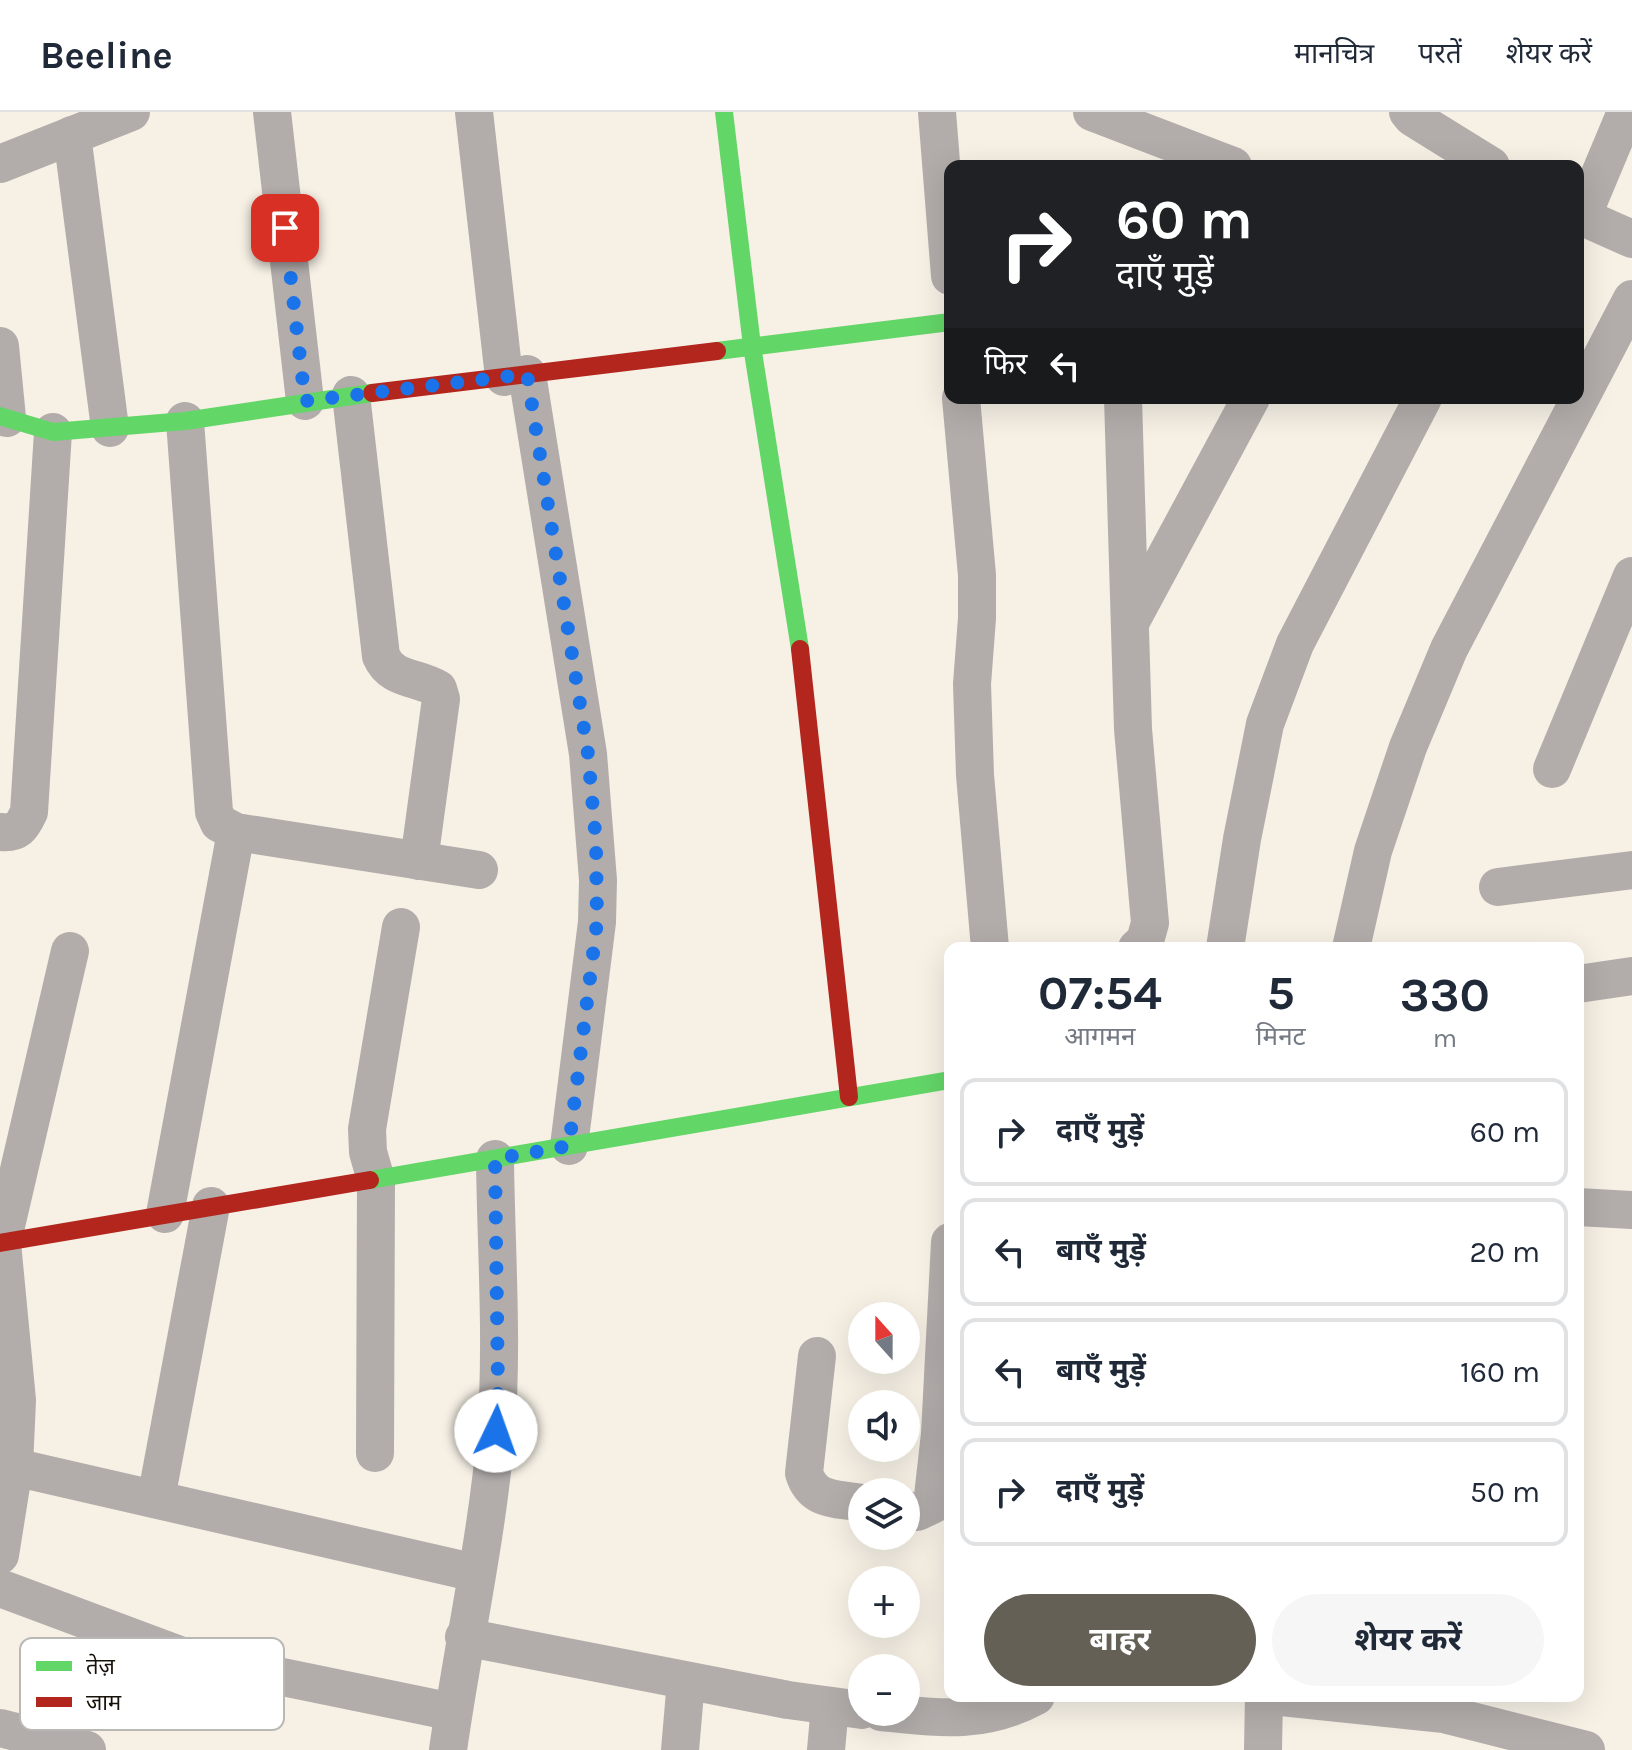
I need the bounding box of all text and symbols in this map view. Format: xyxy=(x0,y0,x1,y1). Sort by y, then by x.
text: Beeline xyxy=(40,33,173,78)
text: मानचित्र xyxy=(1294,37,1374,70)
text: परतें xyxy=(1418,37,1462,70)
text: शेयर करें xyxy=(1506,37,1592,70)
text: 60 m xyxy=(1116,187,1253,252)
icon: right xyxy=(984,192,1088,296)
pin xyxy=(251,194,319,262)
icon: arrive xyxy=(263,206,307,250)
text: दाएँ मुड़ें xyxy=(1116,254,1214,296)
icon: left xyxy=(1043,344,1087,388)
text: फिर xyxy=(984,346,1027,382)
text: 07:54 xyxy=(1038,965,1162,1021)
text: 5 xyxy=(1267,965,1295,1021)
text: 330 xyxy=(1400,967,1490,1023)
text: आगमन xyxy=(1064,1021,1136,1052)
text: मिनट xyxy=(1256,1021,1306,1052)
text: m xyxy=(1433,1023,1457,1054)
icon: right xyxy=(988,1110,1032,1154)
text: दाएँ मुड़ें xyxy=(1056,1112,1144,1148)
text: 60 m xyxy=(1470,1114,1540,1150)
icon: left xyxy=(988,1230,1032,1274)
text: बाएँ मुड़ें xyxy=(1056,1232,1146,1268)
text: 20 m xyxy=(1470,1234,1540,1270)
north arrow xyxy=(848,1302,920,1374)
map controls xyxy=(848,1302,920,1726)
icon: left xyxy=(988,1350,1032,1394)
text: बाएँ मुड़ें xyxy=(1056,1352,1146,1388)
text: 160 m xyxy=(1460,1354,1540,1390)
position arrow xyxy=(454,1389,538,1473)
button: sound xyxy=(848,1390,920,1462)
icon: right xyxy=(988,1470,1032,1514)
text: दाएँ मुड़ें xyxy=(1056,1472,1144,1508)
text: 50 m xyxy=(1470,1474,1540,1510)
button: layers xyxy=(848,1478,920,1550)
button: + xyxy=(848,1566,920,1638)
button: बाहर xyxy=(984,1594,1256,1686)
button: शेयर करें xyxy=(1272,1594,1544,1686)
legend xyxy=(20,1638,284,1730)
text: तेज़ xyxy=(86,1653,116,1680)
button: − xyxy=(848,1654,920,1726)
text: जाम xyxy=(86,1690,122,1716)

